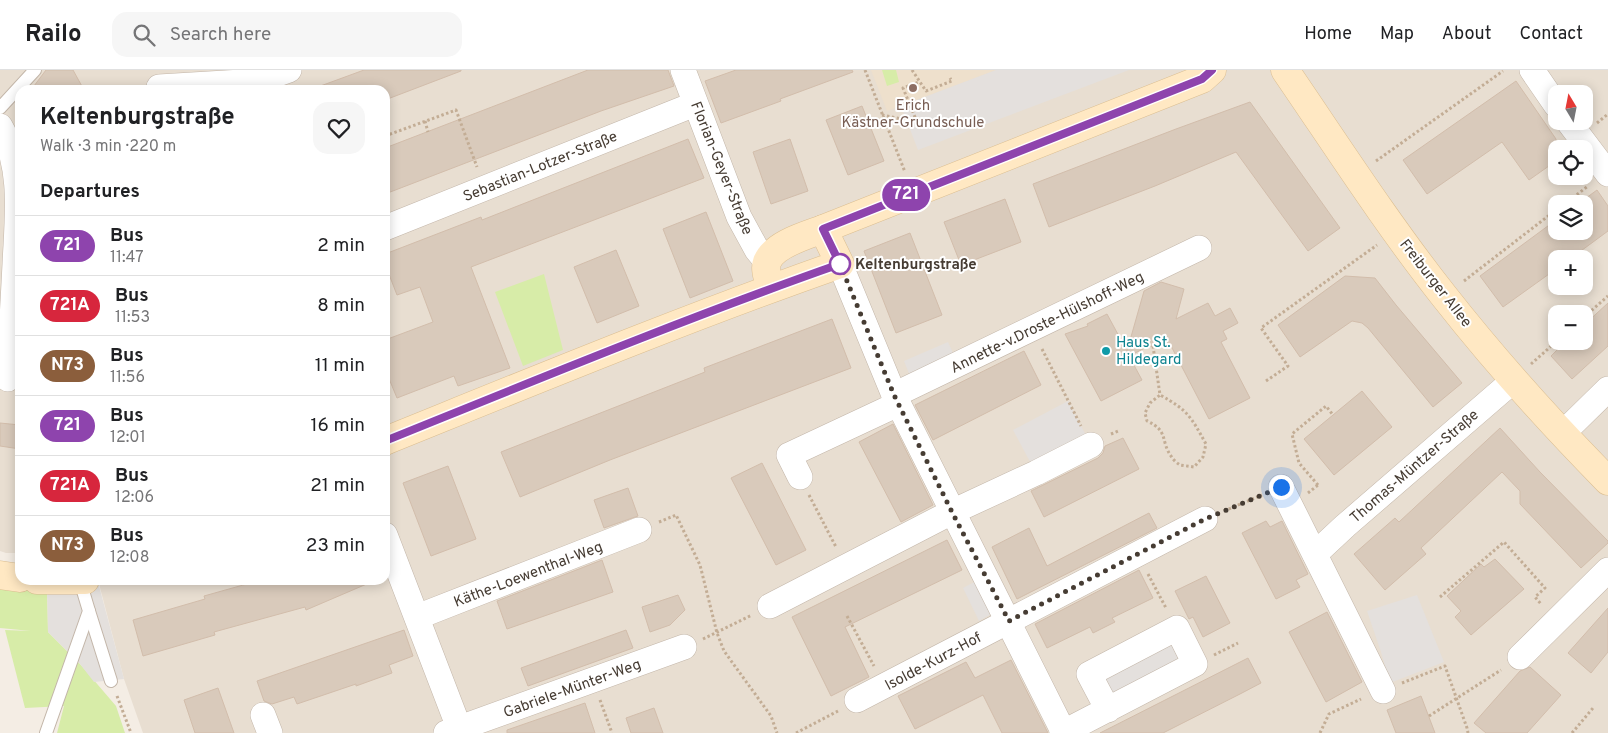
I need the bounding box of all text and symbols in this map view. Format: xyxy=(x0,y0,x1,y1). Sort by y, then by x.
search box xyxy=(112,12,462,57)
text: Railo xyxy=(25,20,82,50)
icon: search xyxy=(130,21,158,49)
text: Search here xyxy=(170,23,271,47)
text: Home xyxy=(1304,23,1352,46)
text: Map xyxy=(1380,23,1414,46)
text: About xyxy=(1442,23,1491,46)
text: Contact xyxy=(1519,23,1583,46)
marker: Erich Kästner-Grundschule xyxy=(907,82,919,94)
north arrow xyxy=(1548,85,1592,130)
map controls xyxy=(1548,85,1593,350)
place label: Erich Kästner-Grundschule xyxy=(842,97,984,133)
street label: Florian-Geyer-Straße xyxy=(685,99,756,238)
button: heart xyxy=(313,102,365,154)
text: Keltenburgstraße xyxy=(40,103,235,133)
street label: Sebastian-Lotzer-Straße xyxy=(461,128,620,207)
text: Walk · 3 min · 220 m xyxy=(40,137,176,157)
button: locate xyxy=(1548,140,1593,185)
line badge: 721 xyxy=(877,179,935,211)
text: Departures xyxy=(40,180,140,204)
text: 721 xyxy=(892,183,920,206)
button: layers xyxy=(1548,195,1593,240)
text: Bus xyxy=(110,224,144,248)
text: 721 xyxy=(54,234,81,257)
text: 2 min xyxy=(317,234,365,258)
street label: Freiburger Allee xyxy=(1394,236,1475,332)
text: 11:47 xyxy=(110,248,144,268)
button: + xyxy=(1548,250,1593,295)
marker: Keltenburgstraße xyxy=(829,253,851,275)
place label: Keltenburgstraße xyxy=(855,256,977,275)
street label: Annette-v.Droste-Hülshoff-Weg xyxy=(948,268,1148,379)
text: Bus xyxy=(115,284,149,308)
text: 721A xyxy=(50,294,90,317)
text: 8 min xyxy=(317,294,365,318)
button: − xyxy=(1548,305,1593,350)
text: 11:53 xyxy=(115,308,150,328)
place label: Haus St. Hildegard xyxy=(1116,334,1182,370)
text: Bus xyxy=(110,344,144,368)
marker: Haus St. Hildegard xyxy=(1100,345,1112,357)
text: N73 xyxy=(51,354,84,377)
text: 11 min xyxy=(315,354,365,378)
text: 11:56 xyxy=(110,368,145,388)
text: Bus xyxy=(110,404,144,428)
street label: Thomas-Müntzer-Straße xyxy=(1347,406,1483,528)
text: 721 xyxy=(54,414,81,437)
text: 16 min xyxy=(310,414,365,438)
text: 12:01 xyxy=(110,428,146,448)
text: Bus xyxy=(115,464,149,488)
text: 721A xyxy=(50,474,90,497)
text: 21 min xyxy=(310,474,365,498)
your location xyxy=(1269,475,1294,500)
text: 12:06 xyxy=(115,488,154,508)
text: Bus xyxy=(110,524,144,548)
text: N73 xyxy=(51,534,84,557)
text: 23 min xyxy=(306,534,365,558)
street label: Käthe-Loewenthal-Weg xyxy=(451,538,606,613)
text: 12:08 xyxy=(110,548,149,568)
street label: Isolde-Kurz-Hof xyxy=(882,629,985,696)
street label: Gabriele-Münter-Weg xyxy=(501,656,644,723)

